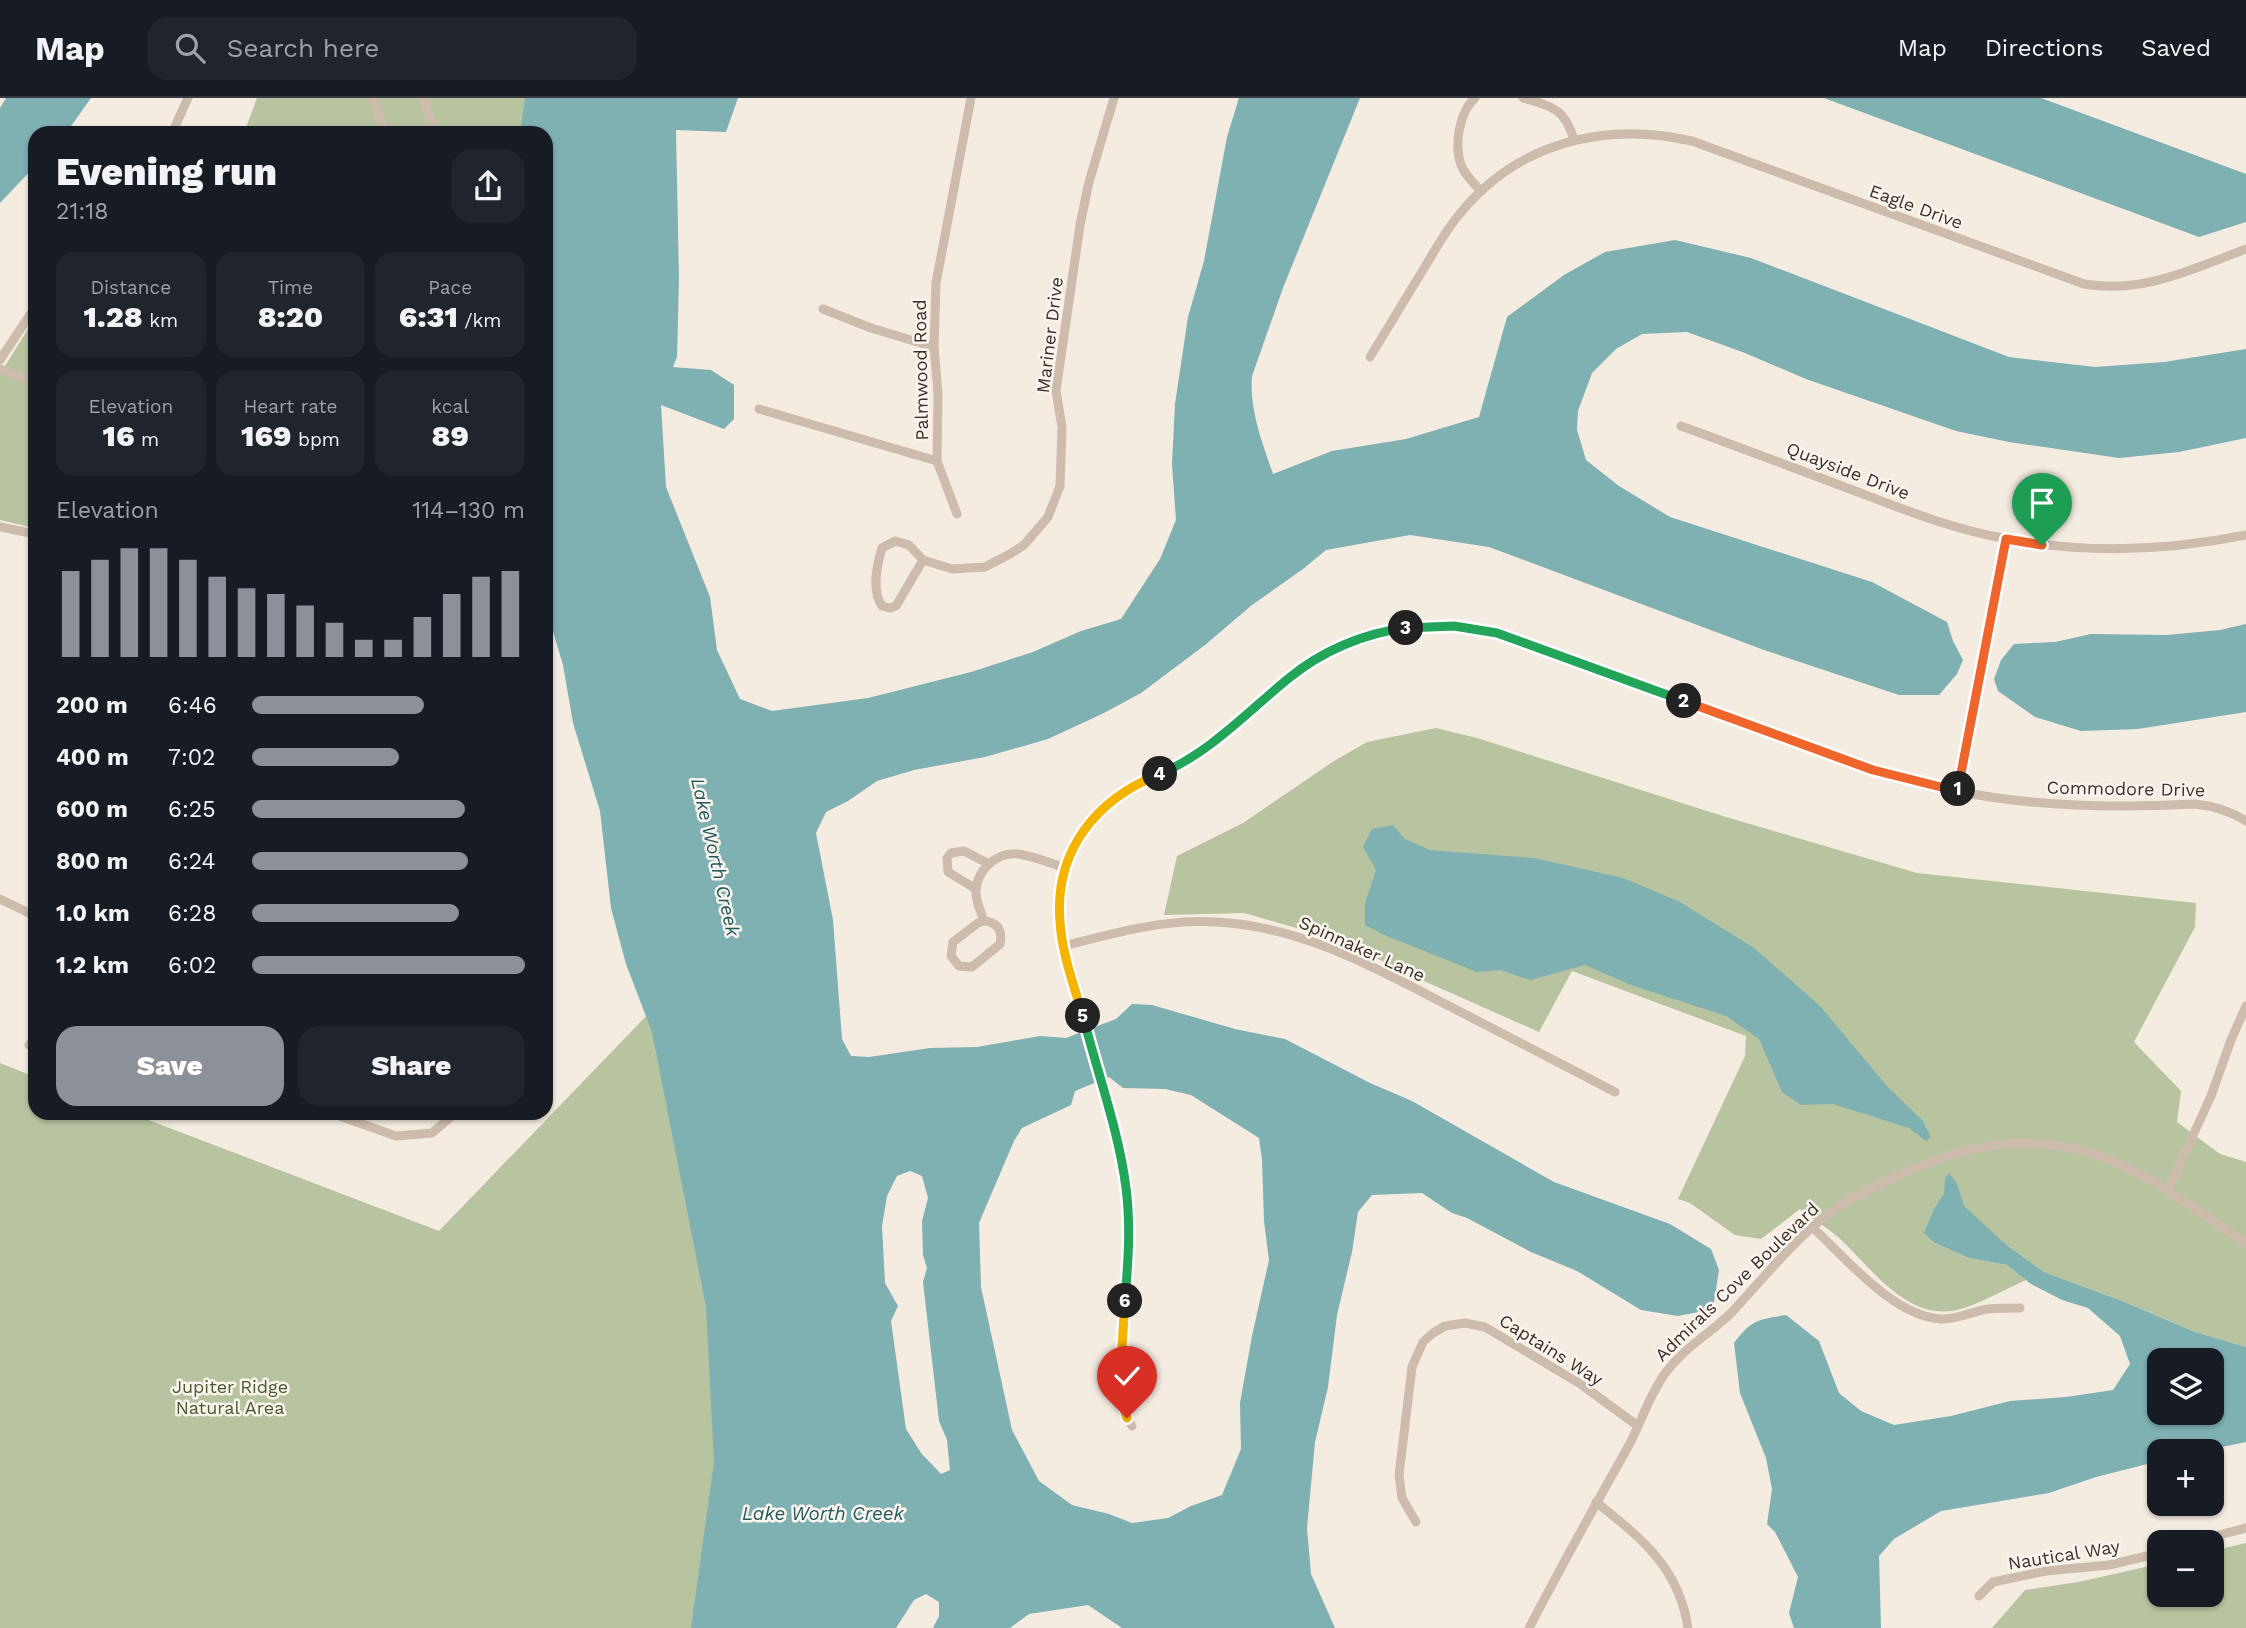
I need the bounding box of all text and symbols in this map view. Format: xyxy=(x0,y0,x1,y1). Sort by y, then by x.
search box xyxy=(147,17,637,80)
text: Map xyxy=(35,29,105,68)
icon: search xyxy=(171,29,209,67)
text: Search here xyxy=(227,33,379,63)
text: Map xyxy=(1898,34,1947,62)
text: Directions xyxy=(1985,34,2103,62)
text: Saved xyxy=(2141,34,2211,62)
button: share xyxy=(451,149,525,223)
text: Evening run xyxy=(56,150,277,194)
street label: Eagle Drive xyxy=(1867,180,1966,233)
text: 21:18 xyxy=(56,198,108,225)
text: Distance xyxy=(90,276,171,299)
text: Time xyxy=(268,276,313,299)
text: Pace xyxy=(428,276,472,299)
street label: Mariner Drive xyxy=(1032,276,1067,394)
text: 1.28 xyxy=(83,299,143,334)
text: 8:20 xyxy=(258,299,323,334)
text: 6:31 xyxy=(399,299,458,334)
street label: Palmwood Road xyxy=(909,299,932,441)
text: km xyxy=(143,309,178,332)
text: /km xyxy=(458,309,501,332)
text: Elevation xyxy=(88,395,173,418)
text: Heart rate xyxy=(244,395,337,418)
text: kcal xyxy=(431,395,469,418)
text: 16 xyxy=(103,418,135,453)
text: 169 xyxy=(241,418,292,453)
text: 89 xyxy=(431,418,469,453)
text: m xyxy=(135,428,159,451)
text: bpm xyxy=(292,428,340,451)
street label: Quayside Drive xyxy=(1784,437,1913,504)
pin xyxy=(2012,473,2072,545)
icon: arrive xyxy=(2023,484,2061,522)
text: Elevation xyxy=(56,497,159,524)
text: 114–130 m xyxy=(412,497,525,524)
pin: 3 xyxy=(1388,610,1424,646)
text: 3 xyxy=(1400,616,1411,639)
pin: 2 xyxy=(1666,684,1702,718)
text: 2 xyxy=(1678,689,1689,712)
text: 200 m xyxy=(56,692,128,719)
text: 6:46 xyxy=(168,692,217,719)
text: 400 m xyxy=(56,744,129,771)
text: 7:02 xyxy=(168,744,215,771)
pin: 4 xyxy=(1142,756,1178,792)
text: 4 xyxy=(1153,762,1166,785)
pin: 1 xyxy=(1940,772,1976,806)
water label: Lake Worth Creek xyxy=(686,776,745,939)
text: 1 xyxy=(1953,777,1962,800)
street label: Commodore Drive xyxy=(2046,777,2206,800)
text: 600 m xyxy=(56,796,128,823)
text: 6:25 xyxy=(168,796,216,823)
text: 800 m xyxy=(56,848,128,875)
text: 6:24 xyxy=(168,848,216,875)
text: 1.0 km xyxy=(56,900,130,927)
text: 6:28 xyxy=(168,900,216,927)
street label: Spinnaker Lane xyxy=(1296,911,1429,986)
text: 1.2 km xyxy=(56,952,129,979)
text: 6:02 xyxy=(168,952,217,979)
pin: 5 xyxy=(1066,998,1100,1034)
text: 5 xyxy=(1077,1004,1088,1027)
button: Save xyxy=(56,1026,284,1106)
button: Share xyxy=(298,1026,525,1106)
street label: Admirals Cove Boulevard xyxy=(1650,1198,1823,1365)
pin: 6 xyxy=(1108,1284,1142,1318)
text: 6 xyxy=(1119,1289,1130,1312)
street label: Captains Way xyxy=(1496,1309,1607,1390)
pin xyxy=(1097,1346,1157,1418)
map controls xyxy=(2147,1348,2224,1607)
button: layers xyxy=(2147,1348,2224,1425)
icon: check xyxy=(1108,1357,1146,1395)
park label: Jupiter Ridge Natural Area xyxy=(172,1376,288,1418)
button: + xyxy=(2147,1439,2224,1516)
water label: Lake Worth Creek xyxy=(742,1502,905,1525)
button: − xyxy=(2147,1530,2224,1607)
street label: Nautical Way xyxy=(2006,1535,2122,1574)

